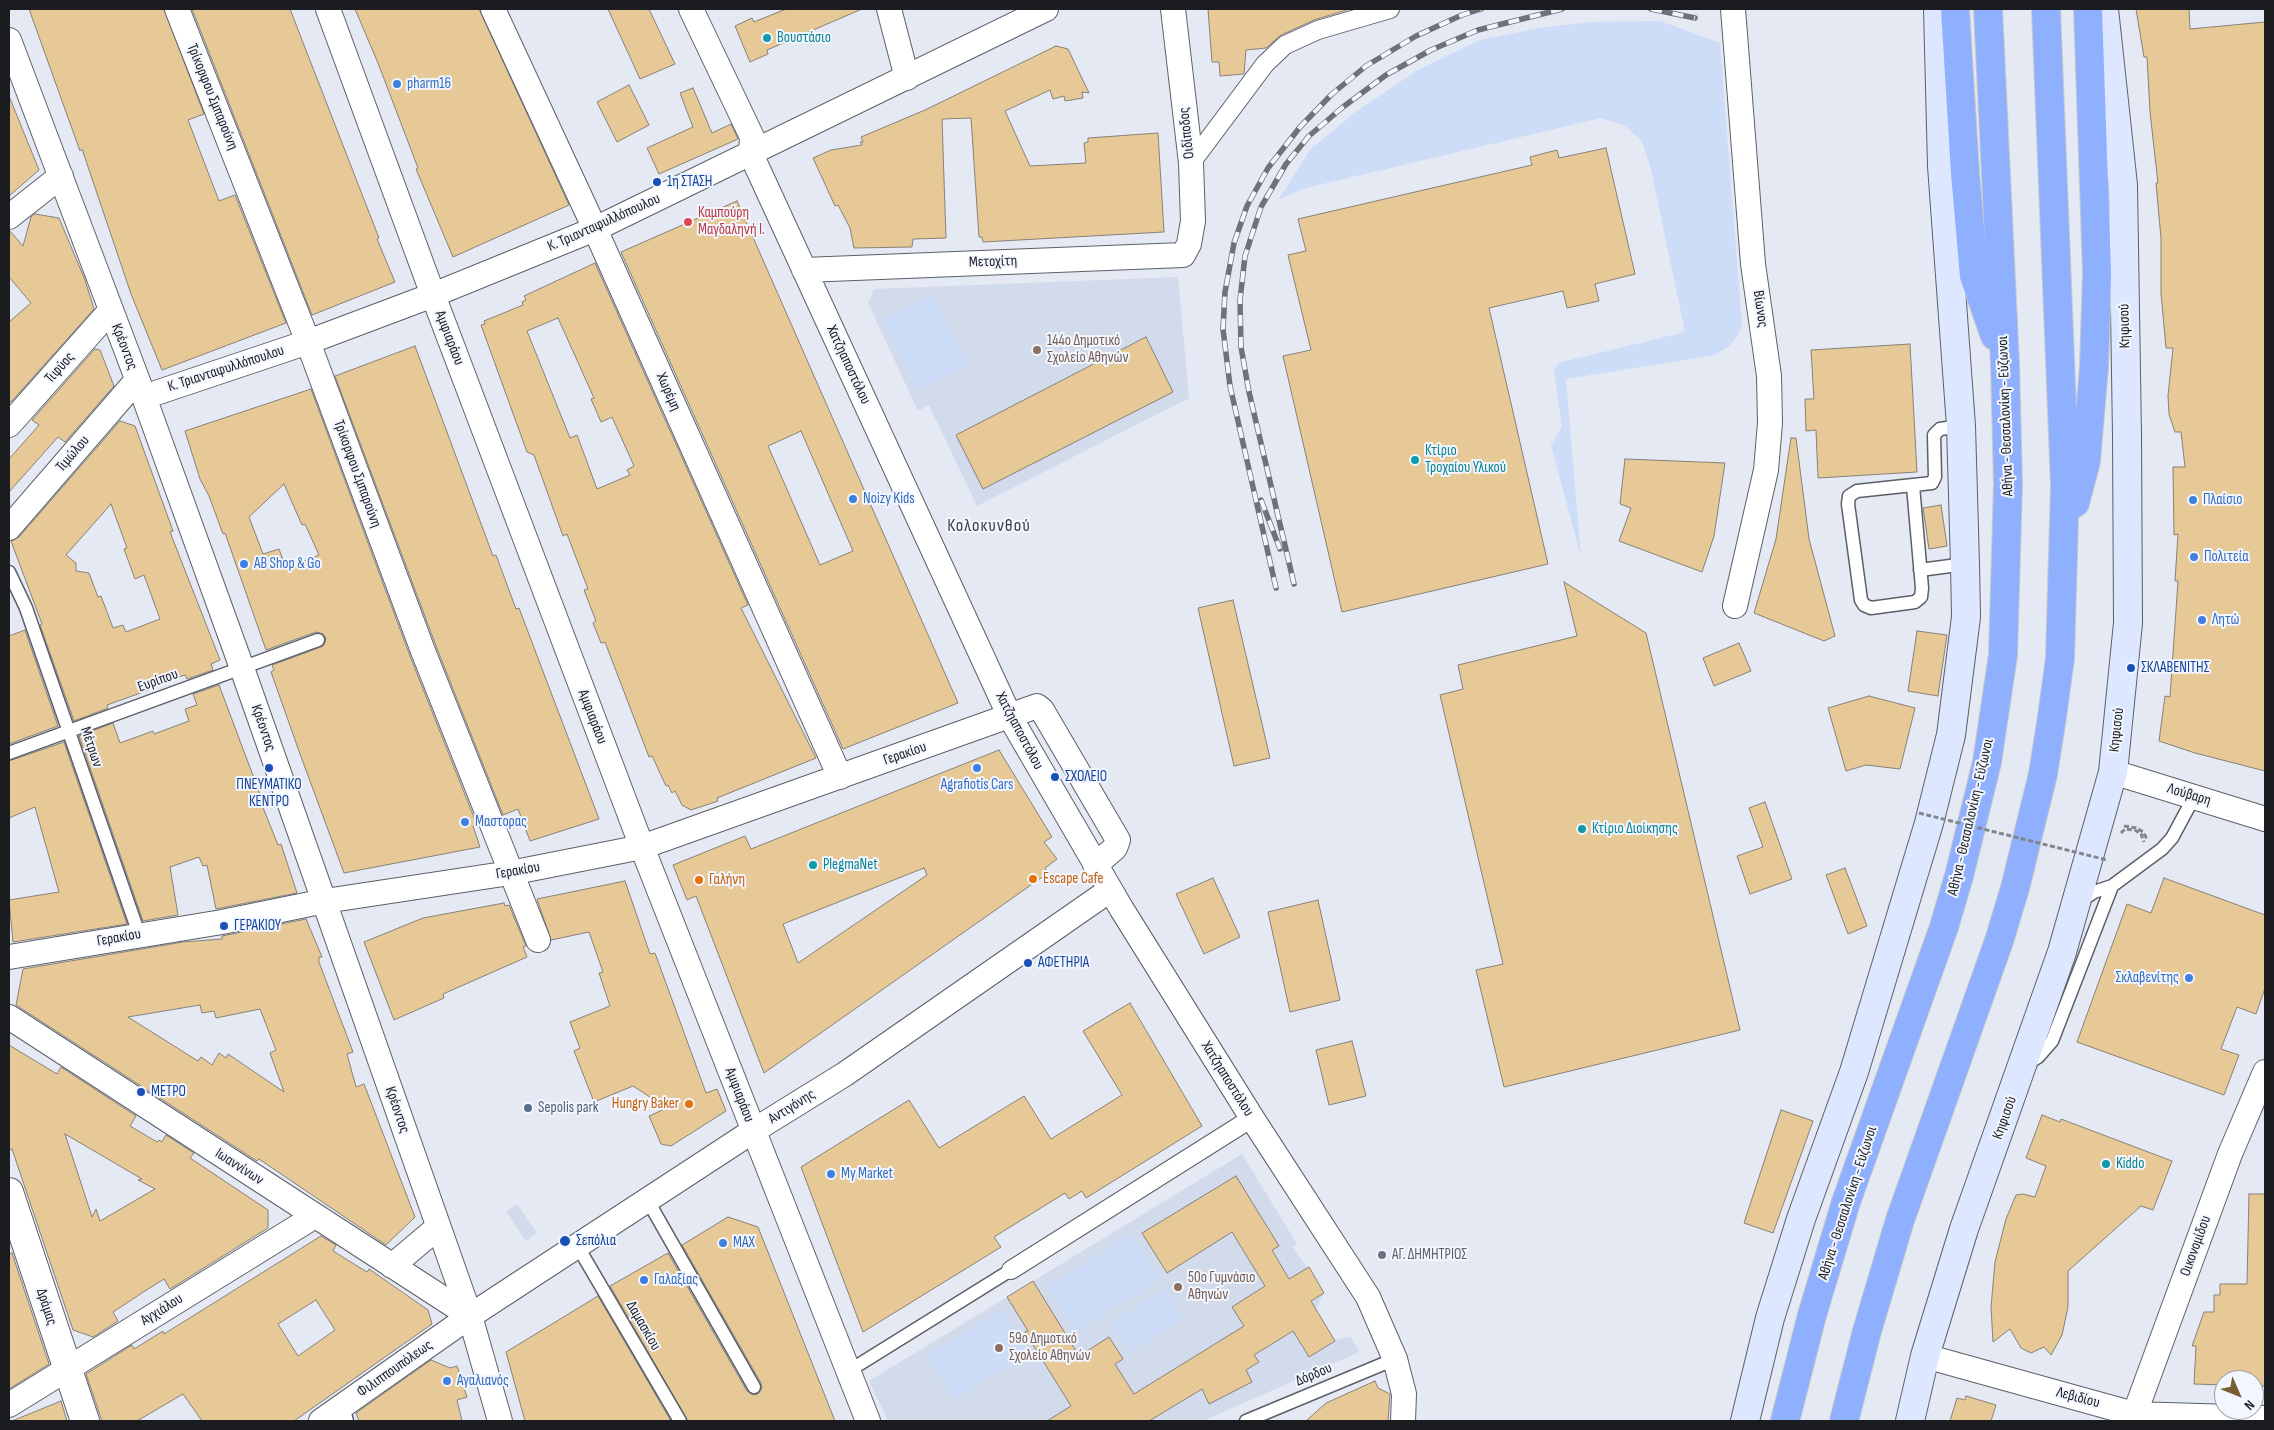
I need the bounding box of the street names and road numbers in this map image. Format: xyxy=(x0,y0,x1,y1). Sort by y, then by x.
street label: Τρίκορφου Σμπαρούνη xyxy=(182,41,242,153)
street label: Οιδίποδος xyxy=(1175,106,1199,160)
street label: Κ. Τριανταφυλλόπουλου xyxy=(545,190,663,256)
street label: Μετοχίτη xyxy=(969,252,1017,272)
street label: Βίωνος xyxy=(1748,289,1772,329)
street label: Κηφισού xyxy=(2116,304,2134,348)
street label: Αμφιαράου xyxy=(430,308,468,368)
street label: Κρέοντος xyxy=(107,321,141,373)
street label: Χατζηαποστόλου xyxy=(822,323,874,407)
street label: Αθήνα - Θεσσαλονίκη - Εύζωνοι xyxy=(1994,335,2018,497)
street label: Κ. Τριανταφυλλόπουλου xyxy=(165,342,287,396)
street label: Τιφύος xyxy=(41,349,79,387)
street label: Χωρέμη xyxy=(652,370,684,414)
street label: Τρίκορφου Σμπαρούνη xyxy=(329,418,385,530)
street label: Τιμώλου xyxy=(52,432,94,476)
street label: Ευρίπου xyxy=(135,665,181,697)
street label: Αμφιαράου xyxy=(573,687,611,747)
street label: Χατζηαποστόλου xyxy=(991,689,1047,773)
street label: Κρέοντος xyxy=(247,702,279,754)
street label: Κηφισού xyxy=(2106,707,2128,753)
street label: Μέτρων xyxy=(76,725,106,769)
street label: Αθήνα - Θεσσαλονίκη - Εύζωνοι xyxy=(1944,737,1998,897)
street label: Γερακίου xyxy=(881,738,929,770)
street label: Λούβαρη xyxy=(2165,780,2213,810)
street label: Γερακίου xyxy=(495,858,541,884)
street label: Γερακίου xyxy=(96,925,142,951)
street label: Χατζηαποστόλου xyxy=(1197,1038,1257,1120)
street label: Αμφιαράου xyxy=(720,1065,758,1125)
street label: Κρέοντος xyxy=(381,1084,413,1136)
street label: Αντιγόνης xyxy=(765,1086,819,1128)
street label: Κηφισού xyxy=(1989,1094,2021,1142)
street label: Αθήνα - Θεσσαλονίκη - Εύζωνοι xyxy=(1815,1124,1881,1282)
street label: Ιωαννίνων xyxy=(211,1145,267,1189)
street label: Οικονομίδου xyxy=(2177,1213,2215,1279)
street label: Δράμας xyxy=(32,1286,60,1328)
street label: Αγχιάλου xyxy=(138,1290,186,1330)
street label: Δαμασκίου xyxy=(622,1298,664,1354)
street label: Φιλιππουπόλεως xyxy=(354,1336,436,1402)
street label: Δόρδου xyxy=(1293,1359,1335,1391)
street label: Λεβιδίου xyxy=(2054,1384,2102,1412)

